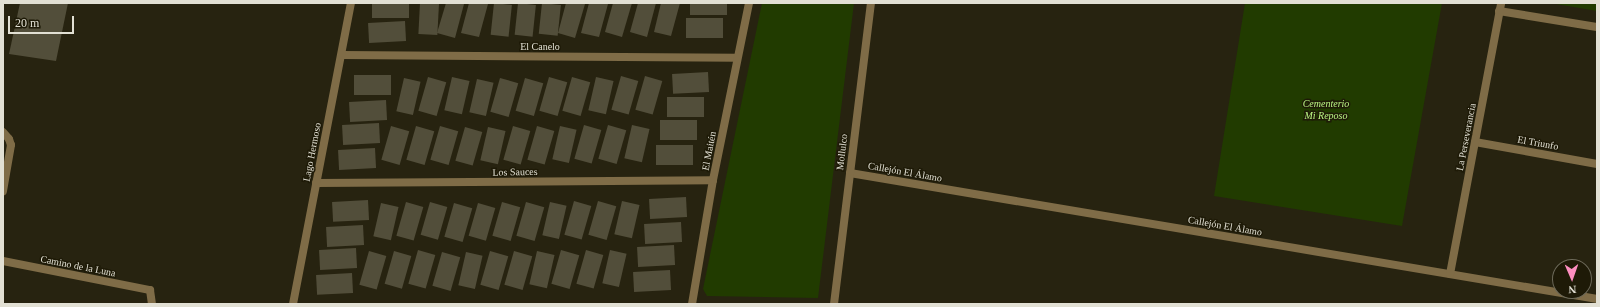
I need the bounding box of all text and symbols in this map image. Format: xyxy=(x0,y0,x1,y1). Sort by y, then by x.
scale bar xyxy=(10,8,76,34)
text: 20 m xyxy=(15,16,39,30)
street label: El Canelo xyxy=(520,41,560,53)
park label: Cementerio Mi Reposo xyxy=(1303,97,1349,120)
street label: La Perseverancia xyxy=(1454,102,1478,172)
street label: Lago Hermoso xyxy=(300,122,324,182)
street label: El Maitén xyxy=(699,130,719,172)
street label: Mollulco xyxy=(834,133,850,171)
street label: El Triunfo xyxy=(1516,133,1560,153)
street label: Callejón El Álamo xyxy=(867,160,943,184)
street label: Los Sauces xyxy=(492,166,538,178)
street label: Callejón El Álamo xyxy=(1187,214,1263,238)
street label: Camino de la Luna xyxy=(39,253,117,279)
north arrow xyxy=(1552,259,1592,299)
text: N xyxy=(1568,284,1577,296)

